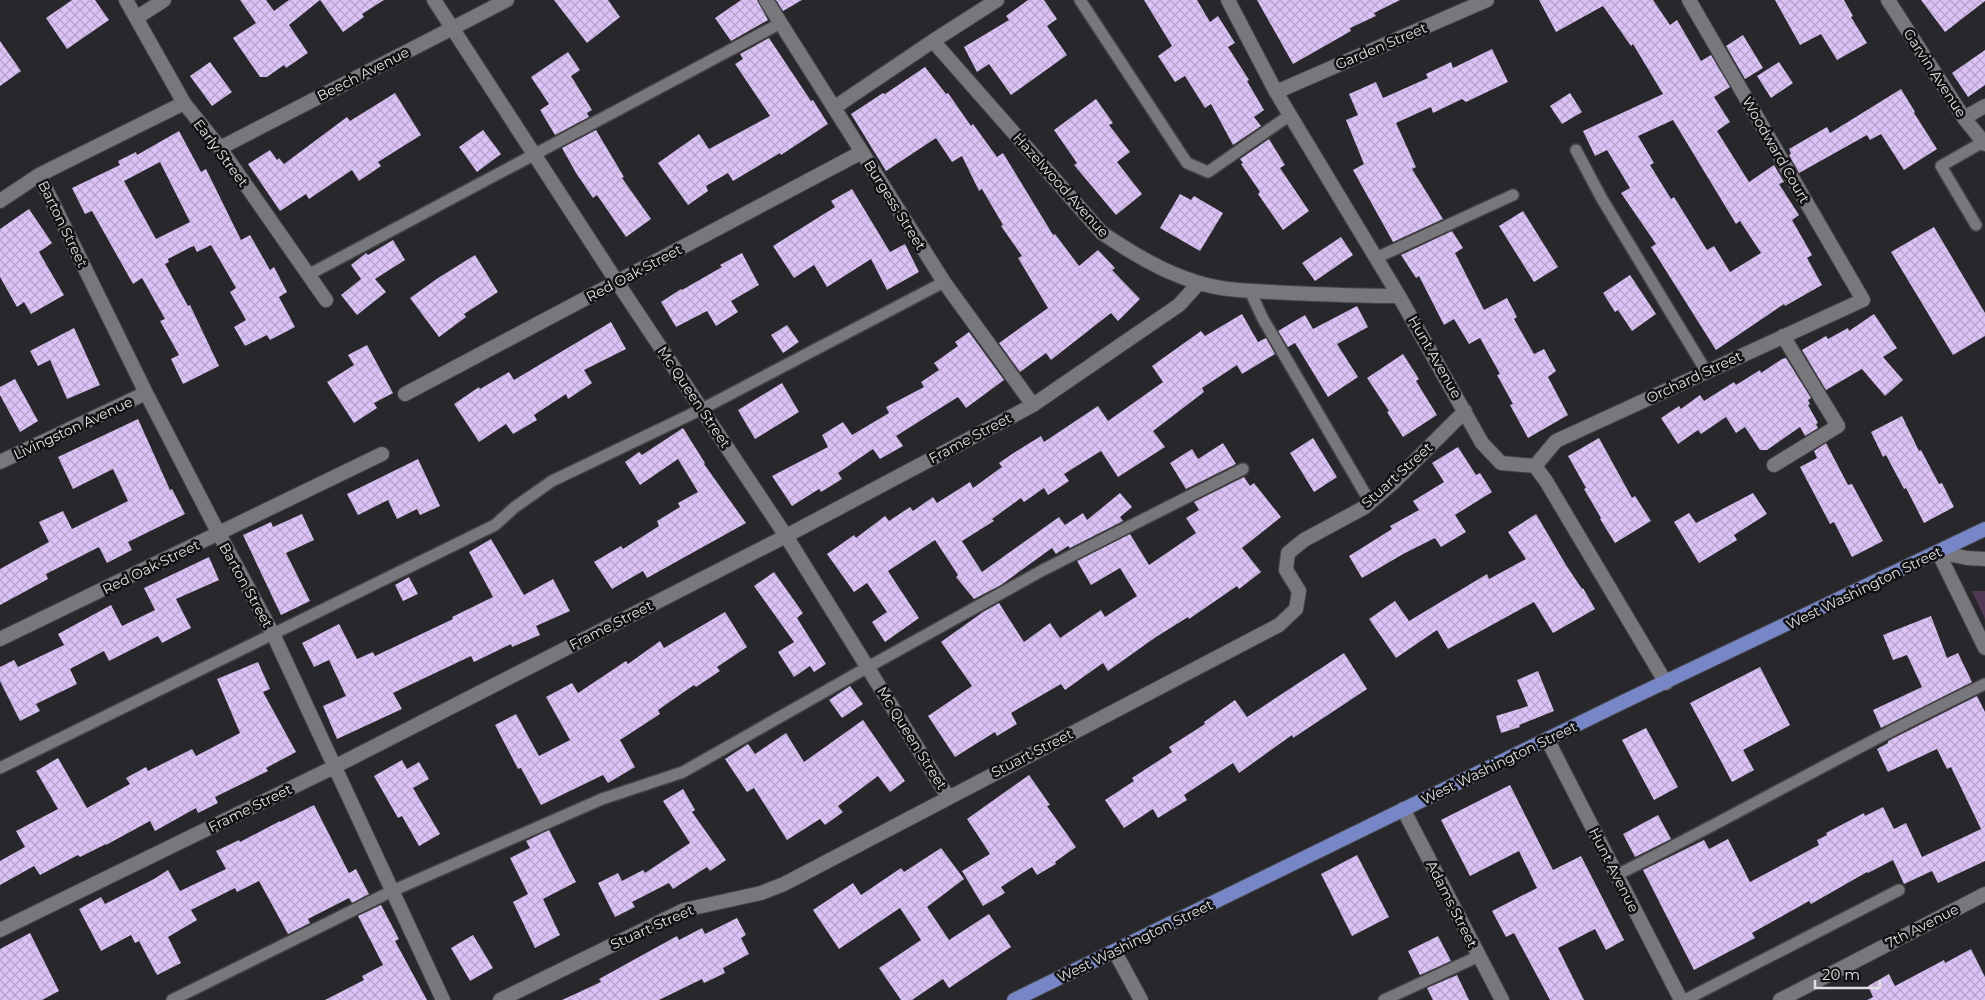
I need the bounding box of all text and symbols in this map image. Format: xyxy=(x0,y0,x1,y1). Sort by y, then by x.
street label: Garden Street xyxy=(1332,18,1430,73)
street label: Garvin Avenue xyxy=(1900,25,1970,121)
street label: Beech Avenue xyxy=(314,43,412,105)
street label: Woodward Court xyxy=(1738,94,1814,207)
street label: Early Street xyxy=(190,116,253,191)
street label: Hazelwood Avenue xyxy=(1009,129,1113,241)
street label: Burgess Street xyxy=(860,157,930,254)
street label: Barton Street xyxy=(34,178,92,271)
street label: Red Oak Street xyxy=(583,240,685,306)
street label: Hunt Avenue xyxy=(1404,312,1466,402)
street label: Mc Queen Street xyxy=(653,343,735,451)
street label: Orchard Street xyxy=(1643,347,1745,407)
street label: Livingston Avenue xyxy=(11,392,135,464)
street label: Frame Street xyxy=(925,408,1015,467)
street label: Stuart Street xyxy=(1358,438,1436,512)
street label: Red Oak Street xyxy=(99,536,203,598)
street label: Barton Street xyxy=(215,539,277,631)
street label: West Washington Street xyxy=(1783,542,1945,634)
street label: Frame Street xyxy=(566,596,656,654)
street label: Mc Queen Street xyxy=(873,683,951,793)
street label: West Washington Street xyxy=(1418,717,1580,809)
street label: Stuart Street xyxy=(988,725,1076,781)
street label: Frame Street xyxy=(205,780,295,836)
street label: Hunt Avenue xyxy=(1585,825,1643,915)
street label: Adams Street xyxy=(1422,857,1482,951)
street label: West Washington Street xyxy=(1054,895,1216,987)
street label: Stuart Street xyxy=(607,900,697,953)
street label: 7th Avenue xyxy=(1882,900,1962,952)
scale bar xyxy=(1815,958,1880,990)
text: 20 m xyxy=(1822,965,1860,984)

